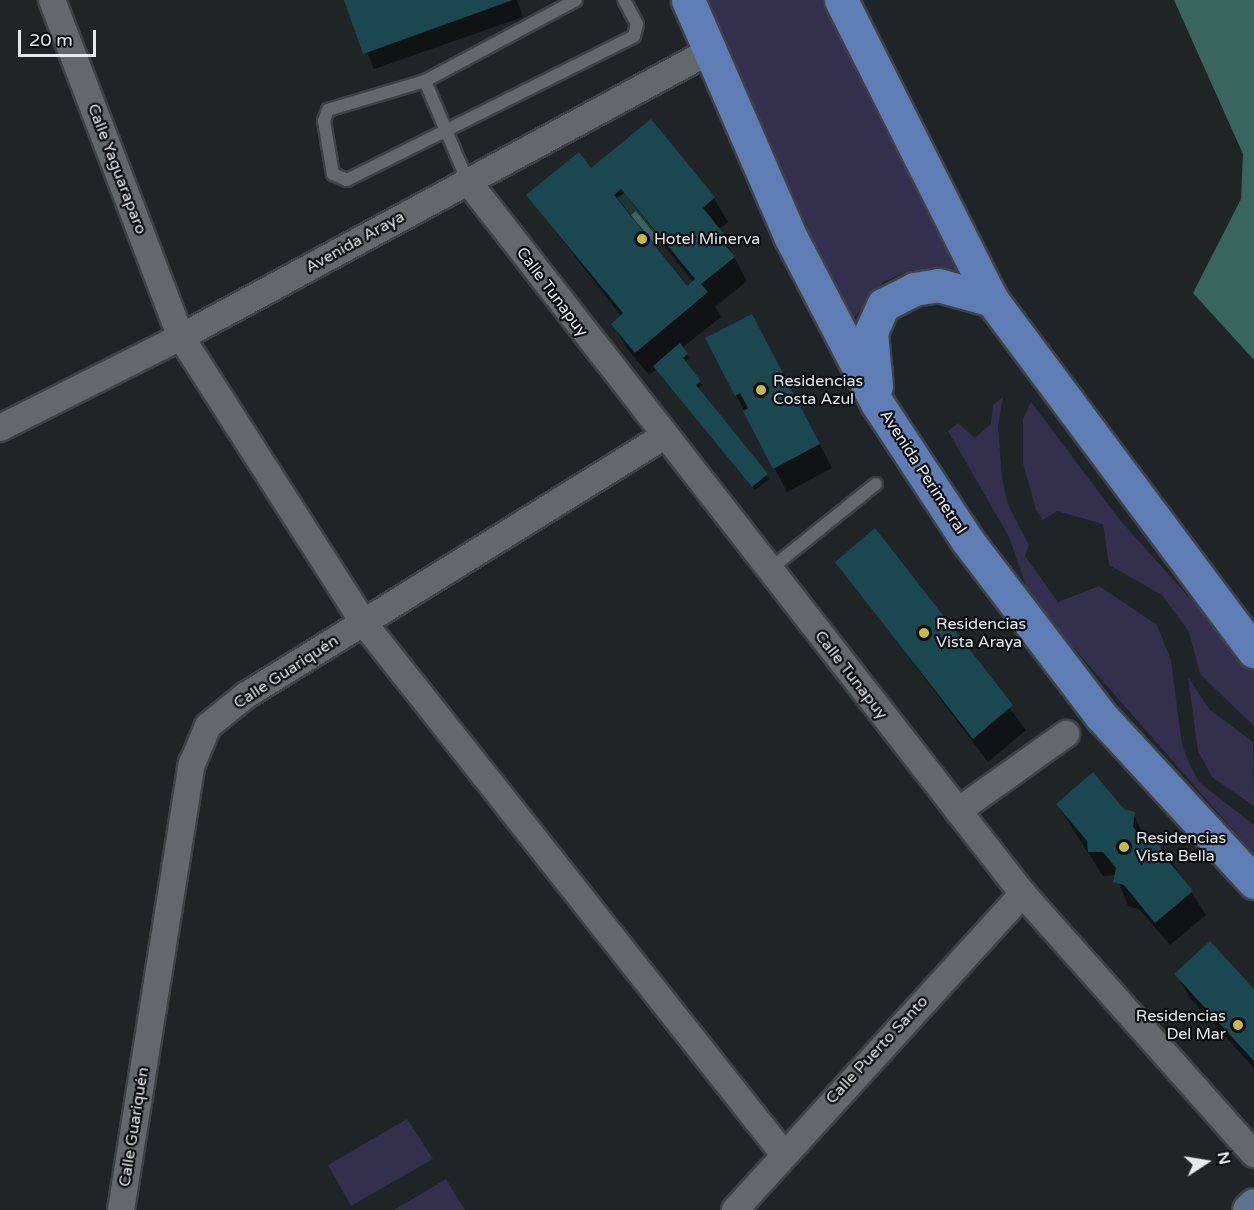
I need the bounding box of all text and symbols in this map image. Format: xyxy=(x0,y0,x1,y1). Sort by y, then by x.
scale bar xyxy=(21,18,99,56)
text: 20 m xyxy=(29,29,73,51)
street label: Calle Yaguaraparo xyxy=(83,101,151,237)
street label: Avenida Araya xyxy=(302,207,408,277)
place label: Hotel Minerva xyxy=(654,229,760,249)
marker: Hotel Minerva xyxy=(635,232,649,246)
street label: Calle Tunapuy xyxy=(512,243,592,341)
place label: Residencias Costa Azul xyxy=(773,371,863,409)
marker: Residencias Costa Azul xyxy=(754,383,768,397)
street label: Avenida Perimetral xyxy=(876,406,970,538)
place label: Residencias Vista Araya xyxy=(936,614,1026,652)
marker: Residencias Vista Araya xyxy=(917,626,931,640)
street label: Calle Tunapuy xyxy=(810,627,892,723)
street label: Calle Guariquén xyxy=(230,631,342,713)
place label: Residencias Vista Bella xyxy=(1136,828,1226,866)
marker: Residencias Vista Bella xyxy=(1117,840,1131,854)
street label: Calle Puerto Santo xyxy=(822,992,932,1108)
place label: Residencias Del Mar xyxy=(1136,1006,1226,1044)
marker: Residencias Del Mar xyxy=(1231,1018,1245,1032)
street label: Calle Guariquén xyxy=(115,1066,153,1188)
north arrow xyxy=(1176,1132,1236,1192)
text: N xyxy=(1212,1150,1235,1167)

